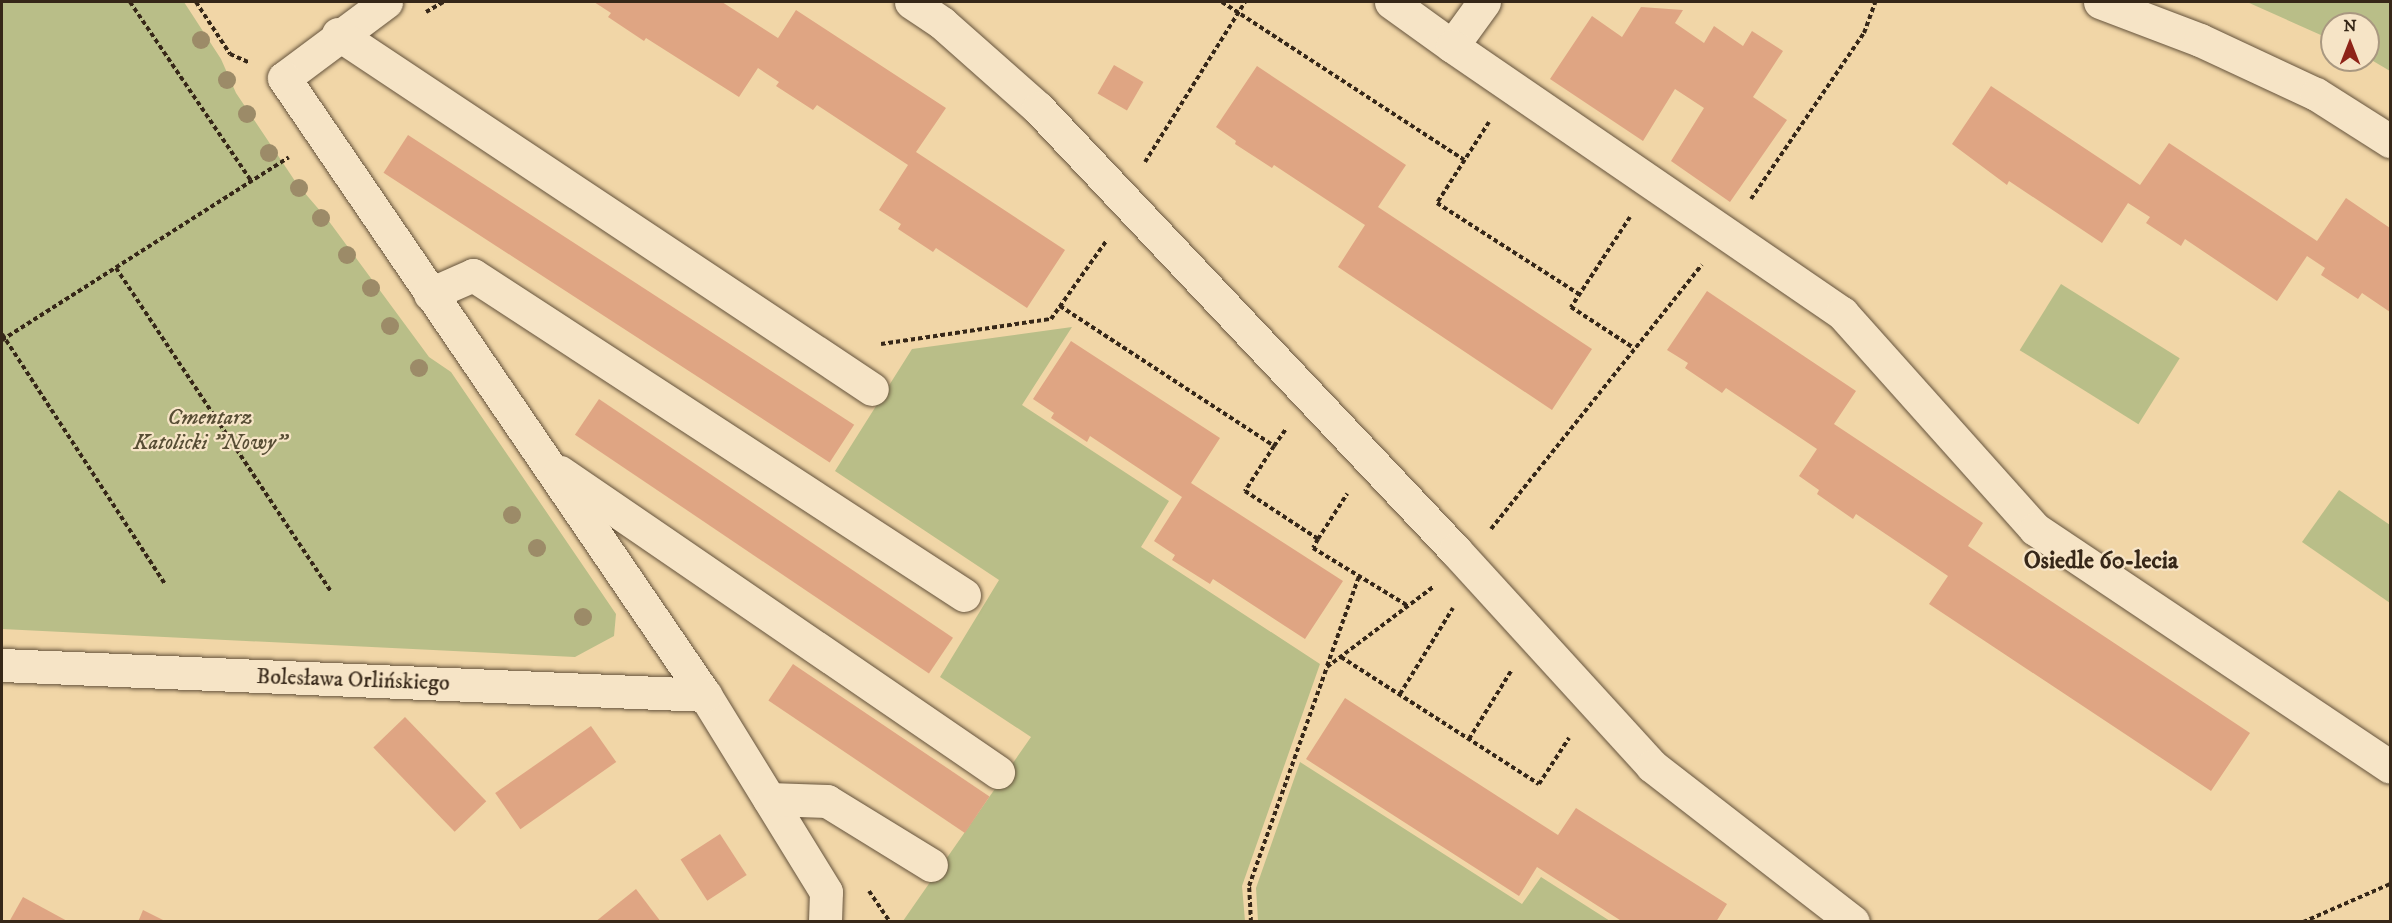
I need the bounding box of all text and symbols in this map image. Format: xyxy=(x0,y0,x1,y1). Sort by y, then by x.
north arrow xyxy=(2320,12,2380,72)
text: N xyxy=(2343,16,2357,36)
park label: Cmentarz Katolicki "Nowy" xyxy=(133,404,287,456)
district label: Osiedle 60-lecia xyxy=(2024,548,2178,576)
street label: Bolesława Orlińskiego xyxy=(256,663,450,697)

